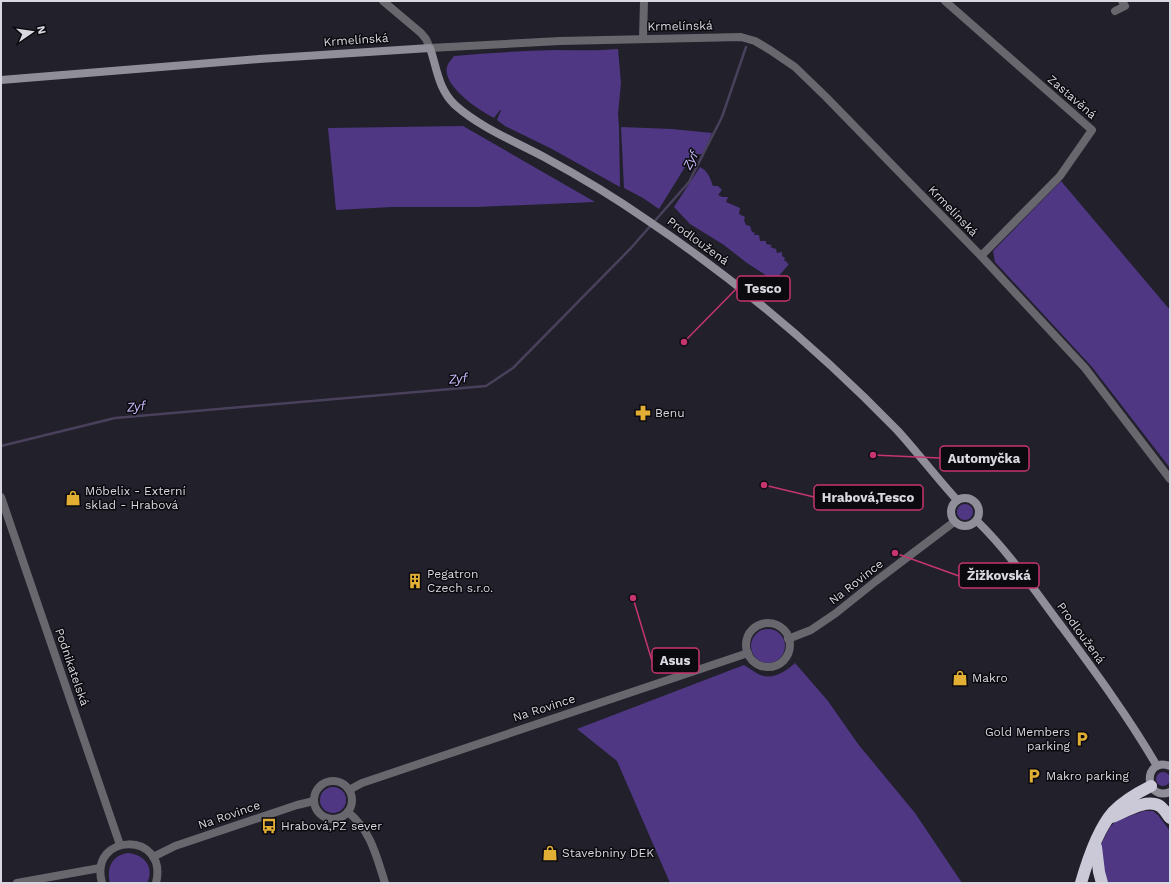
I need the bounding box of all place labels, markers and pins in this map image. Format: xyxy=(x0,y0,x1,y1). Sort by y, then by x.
callout: Tesco xyxy=(737,276,790,301)
pharmacy icon: Benu xyxy=(634,404,652,422)
place label: Benu xyxy=(655,406,685,420)
callout: Automyčka xyxy=(940,446,1029,471)
place label: Möbelix - Externí sklad - Hrabová xyxy=(85,484,186,512)
callout: Hrabová,Tesco xyxy=(814,485,923,510)
shop icon: Möbelix - Externí sklad - Hrabová xyxy=(64,489,82,507)
callout: Žižkovská xyxy=(959,563,1039,588)
place label: Pegatron Czech s.r.o. xyxy=(427,567,493,595)
building icon: Pegatron Czech s.r.o. xyxy=(406,572,424,590)
callout: Asus xyxy=(652,648,699,673)
shop icon: Makro xyxy=(951,669,969,687)
place label: Makro xyxy=(972,671,1008,685)
place label: Gold Members parking xyxy=(985,725,1071,753)
parking icon: Gold Members parking xyxy=(1073,730,1091,748)
parking icon: Makro parking xyxy=(1025,767,1043,785)
place label: Makro parking xyxy=(1046,769,1129,783)
bus stop icon: Hrabová,PZ sever xyxy=(260,817,278,835)
place label: Hrabová,PZ sever xyxy=(281,819,382,833)
shop icon: Stavebniny DEK xyxy=(541,844,559,862)
place label: Stavebniny DEK xyxy=(562,846,654,860)

